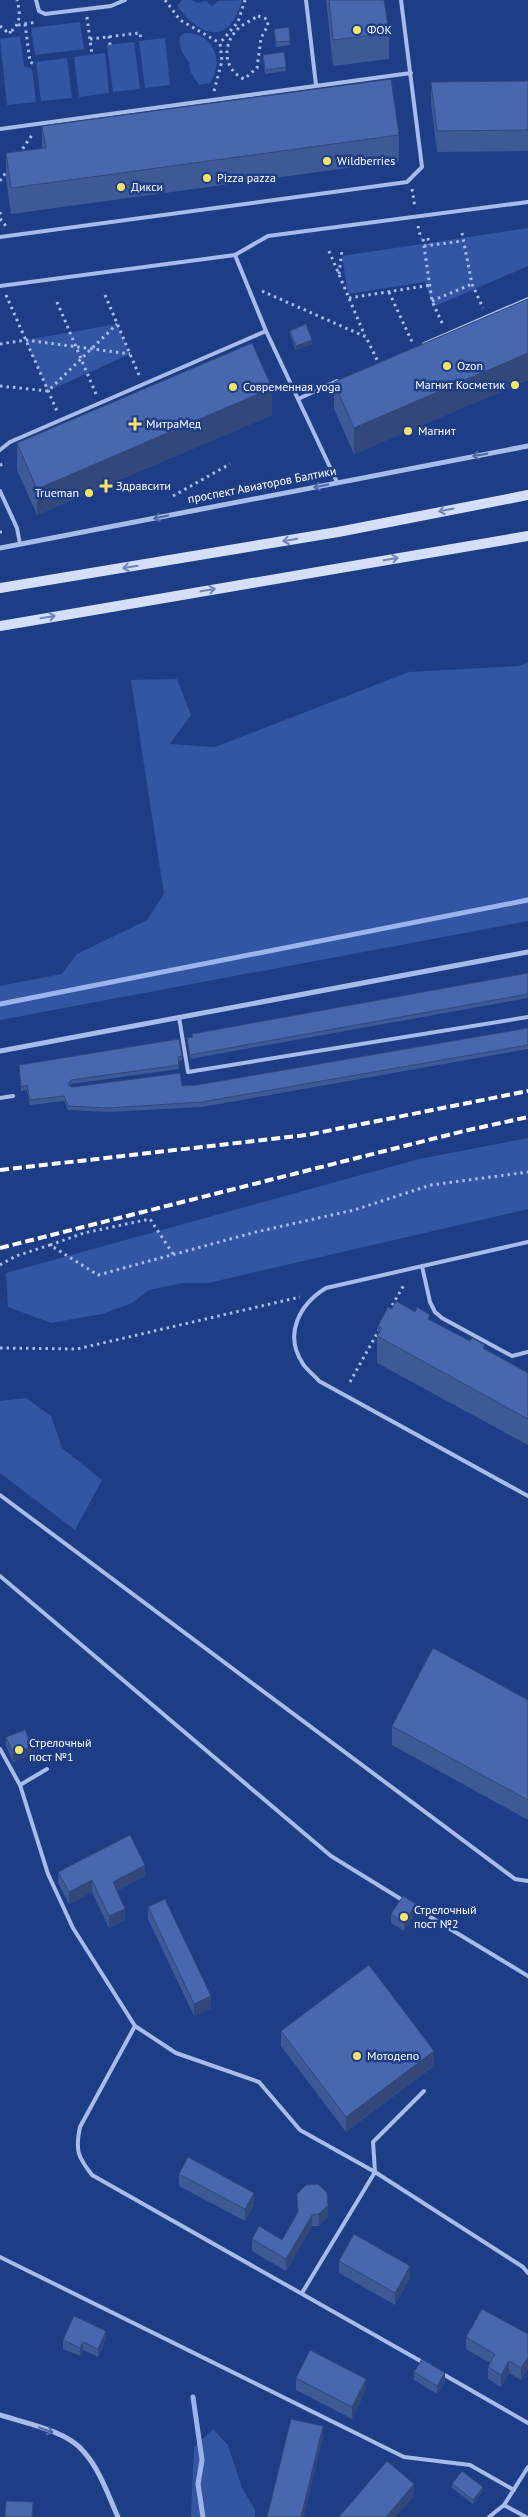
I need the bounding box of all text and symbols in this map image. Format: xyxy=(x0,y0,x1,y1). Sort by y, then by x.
place label: ФОК xyxy=(367,22,392,37)
marker: ФОК xyxy=(351,24,363,36)
place label: Wildberries xyxy=(337,153,395,168)
marker: Wildberries xyxy=(321,155,333,167)
place label: Pizza pazza xyxy=(217,170,276,185)
marker: Pizza pazza xyxy=(201,172,213,184)
place label: Дикси xyxy=(131,179,163,194)
marker: Дикси xyxy=(115,181,127,193)
place label: Ozon xyxy=(457,358,483,373)
marker: Ozon xyxy=(441,360,453,372)
place label: Магнит Косметик xyxy=(415,377,505,392)
place label: Современная yoga xyxy=(243,379,340,394)
marker: Магнит Косметик xyxy=(509,379,521,391)
marker: Современная yoga xyxy=(227,381,239,393)
place label: МитраМед xyxy=(146,416,202,431)
marker: МитраМед xyxy=(128,417,142,431)
place label: Магнит xyxy=(418,423,456,438)
marker: Магнит xyxy=(402,425,414,437)
one-way arrow xyxy=(472,450,488,460)
street label: проспект Авиаторов Балтики xyxy=(186,463,337,506)
place label: Здравсити xyxy=(116,478,171,493)
marker: Здравсити xyxy=(100,480,112,492)
one-way arrow xyxy=(313,481,329,491)
place label: Trueman xyxy=(35,485,79,500)
marker: Trueman xyxy=(83,487,95,499)
one-way arrow xyxy=(438,506,454,516)
one-way arrow xyxy=(154,513,170,523)
one-way arrow xyxy=(282,535,298,545)
one-way arrow xyxy=(383,553,399,563)
one-way arrow xyxy=(122,562,138,572)
one-way arrow xyxy=(200,585,216,595)
one-way arrow xyxy=(40,612,56,622)
place label: Стрелочный пост №1 xyxy=(29,1735,92,1764)
marker: Стрелочный пост №1 xyxy=(13,1744,25,1756)
place label: Стрелочный пост №2 xyxy=(414,1902,477,1931)
marker: Стрелочный пост №2 xyxy=(398,1911,410,1923)
place label: Мотодепо xyxy=(367,2048,419,2063)
marker: Мотодепо xyxy=(351,2050,363,2062)
one-way arrow xyxy=(38,2426,53,2435)

